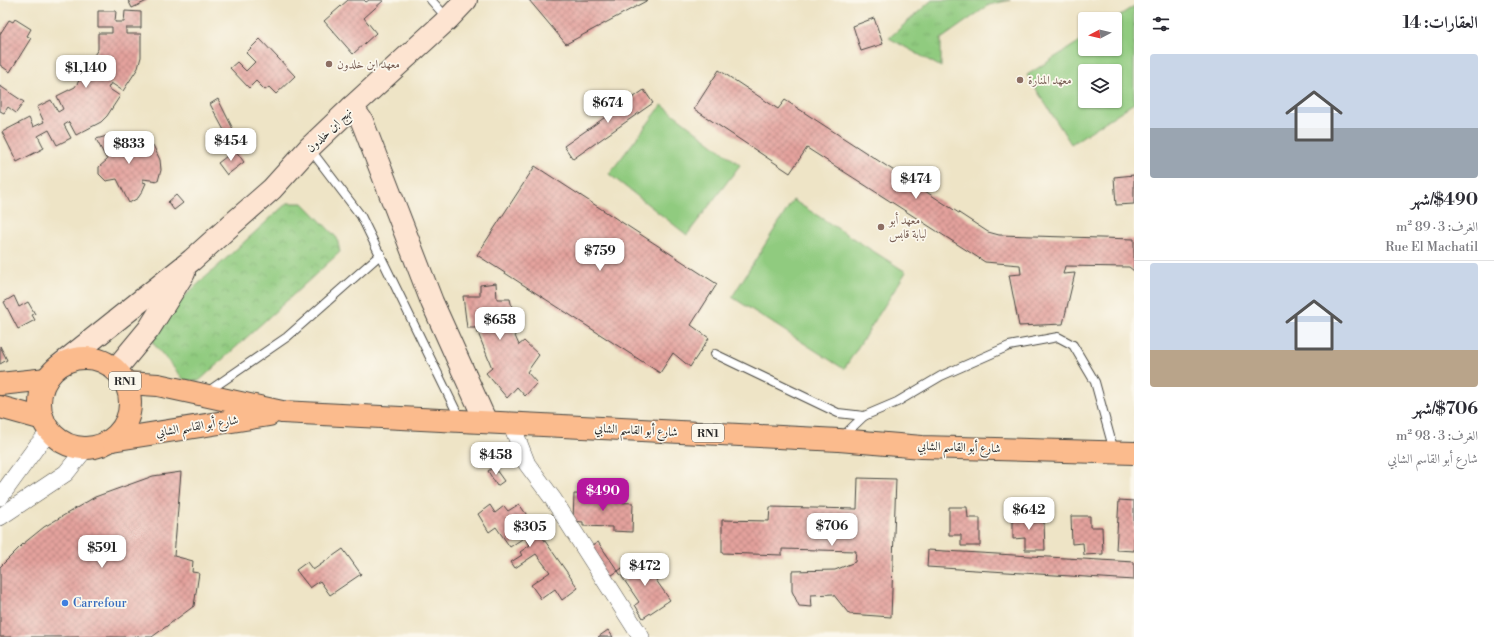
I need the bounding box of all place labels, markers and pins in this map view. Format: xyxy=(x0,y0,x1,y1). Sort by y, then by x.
pin: $1,140 xyxy=(53,55,119,89)
place label: معهد ابن خلدون xyxy=(337,57,400,72)
marker: معهد ابن خلدون xyxy=(324,59,334,69)
place label: معهد المنارة xyxy=(1028,73,1072,88)
marker: معهد المنارة xyxy=(1015,75,1025,85)
pin: $674 xyxy=(584,90,632,124)
pin: $454 xyxy=(207,128,255,162)
pin: $833 xyxy=(105,131,153,165)
pin: $474 xyxy=(892,166,940,200)
place label: معهد أبو لبابة قابس xyxy=(888,212,927,243)
marker: معهد أبو لبابة قابس xyxy=(876,222,886,232)
pin: $759 xyxy=(576,238,624,272)
pin: $658 xyxy=(476,307,524,341)
pin: $458 xyxy=(472,442,520,476)
pin: $490 xyxy=(579,478,627,512)
pin: $642 xyxy=(1005,497,1053,531)
pin: $706 xyxy=(808,513,856,547)
pin: $305 xyxy=(506,514,554,548)
pin: $591 xyxy=(78,535,126,569)
pin: $472 xyxy=(621,553,669,587)
place label: Carrefour xyxy=(73,596,127,611)
marker: Carrefour xyxy=(60,598,70,608)

